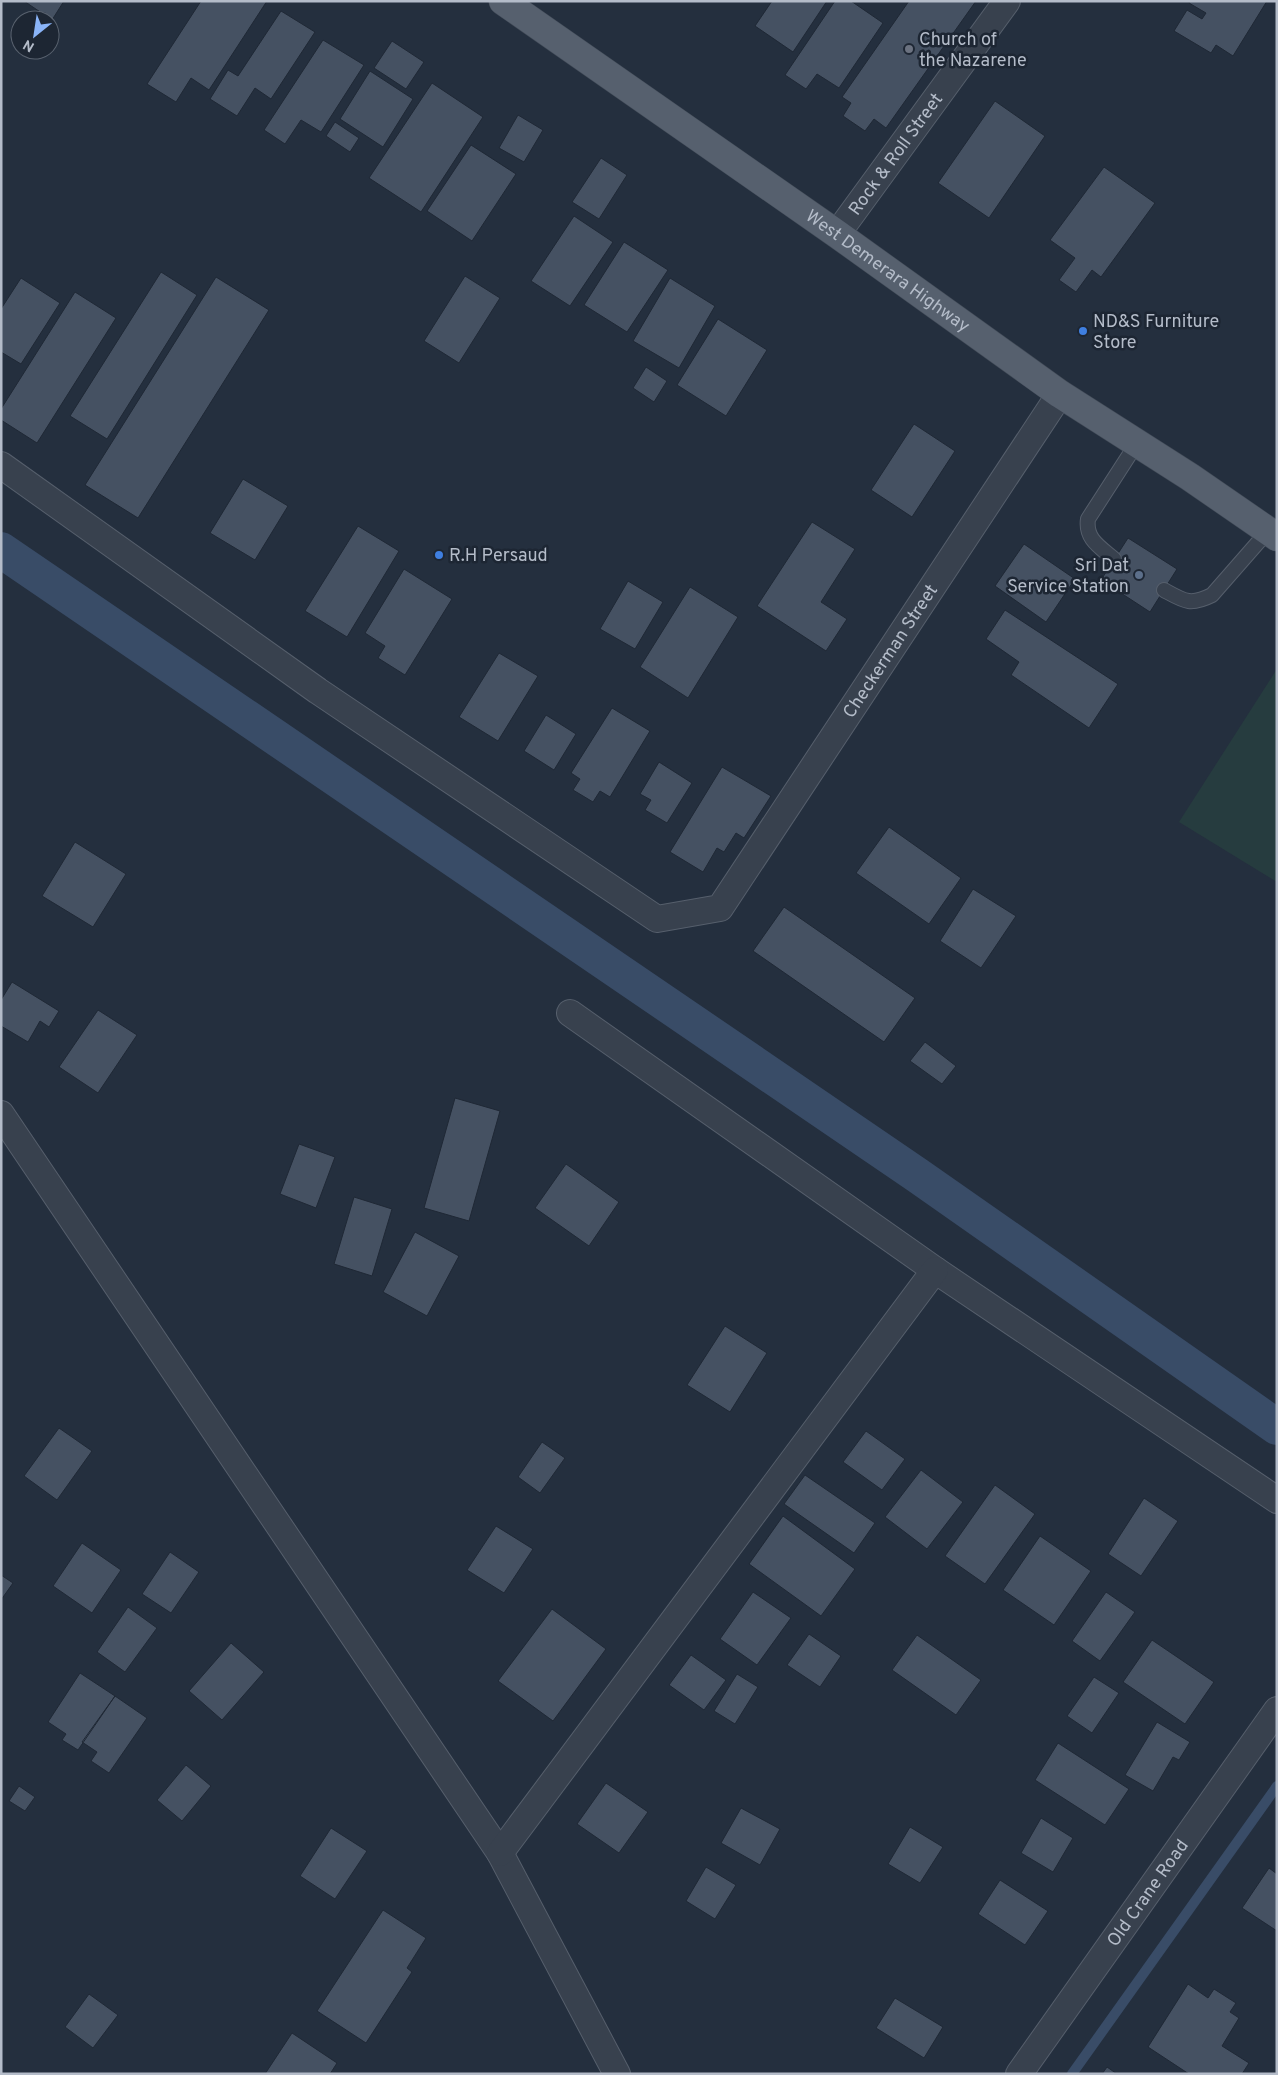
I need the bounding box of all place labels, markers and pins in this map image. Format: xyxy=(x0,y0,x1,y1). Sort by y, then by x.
place label: Church of the Nazarene xyxy=(919,29,1027,73)
marker: Church of the Nazarene xyxy=(903,43,915,55)
place label: ND&S Furniture Store xyxy=(1093,311,1219,355)
marker: ND&S Furniture Store xyxy=(1077,325,1089,337)
place label: R.H Persaud xyxy=(449,545,548,568)
marker: R.H Persaud xyxy=(433,549,445,561)
place label: Sri Dat Service Station xyxy=(1007,555,1129,599)
marker: Sri Dat Service Station xyxy=(1133,569,1145,581)

